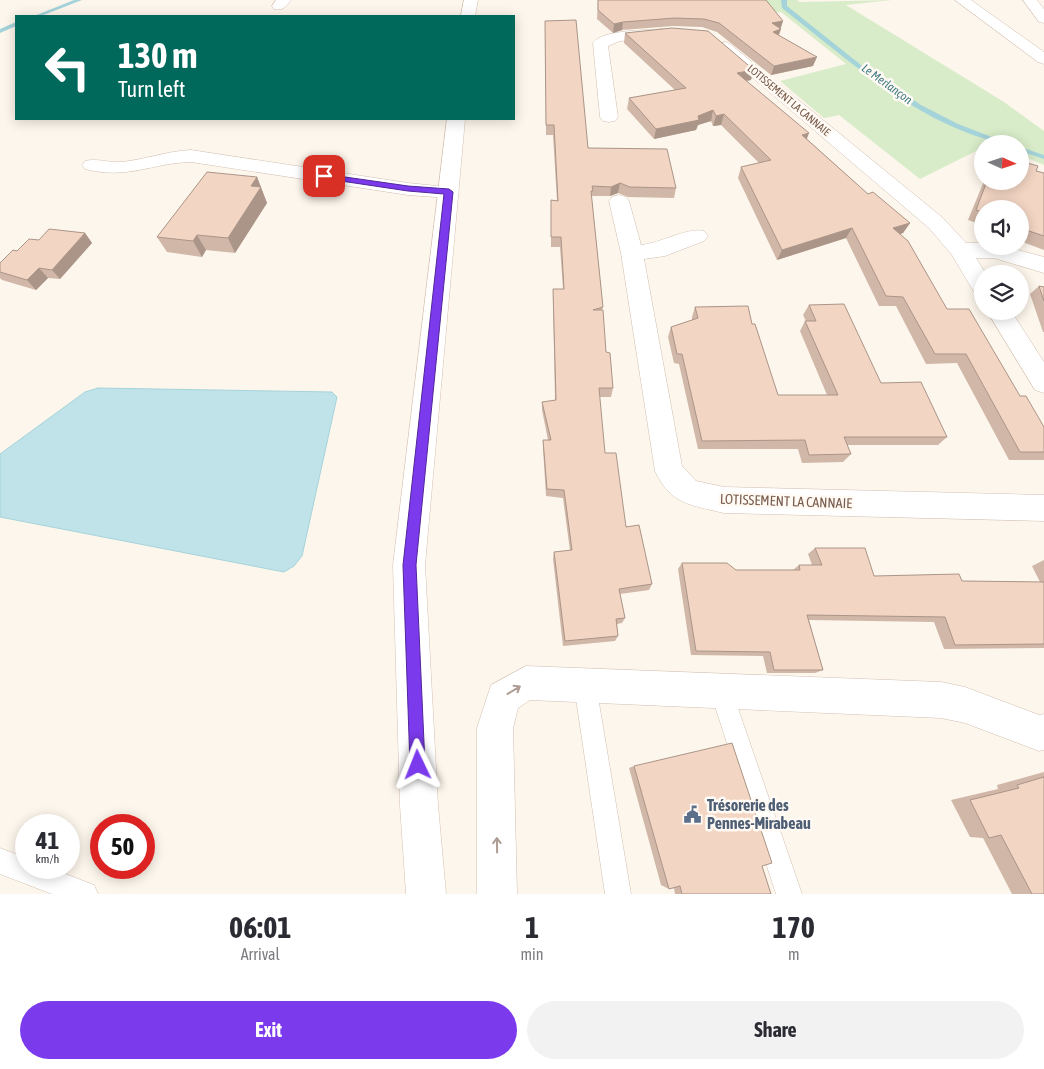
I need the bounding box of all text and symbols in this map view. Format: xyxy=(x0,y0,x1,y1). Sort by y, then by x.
icon: left xyxy=(35,35,100,100)
text: 130 m xyxy=(118,35,197,75)
water label: Le Merlançon xyxy=(859,61,915,107)
street label: LOTISSEMENT LA CANNAIE xyxy=(745,62,833,138)
text: Turn left xyxy=(118,76,185,102)
north arrow xyxy=(974,135,1029,190)
map controls xyxy=(974,135,1029,320)
pin xyxy=(303,155,345,197)
icon: arrive xyxy=(310,162,338,190)
button: sound xyxy=(974,200,1029,255)
button: layers xyxy=(974,265,1029,320)
street label: LOTISSEMENT LA CANNAIE xyxy=(720,491,852,511)
one-way arrow xyxy=(506,685,520,695)
position arrow xyxy=(391,738,443,790)
place label: Trésorerie des Pennes-Mirabeau xyxy=(707,796,811,832)
public building icon: Trésorerie des Pennes-Mirabeau xyxy=(683,804,703,824)
speed limit sign: 50 xyxy=(90,814,155,879)
text: 41 xyxy=(36,826,59,854)
one-way arrow xyxy=(492,838,502,854)
text: km/h xyxy=(36,852,59,866)
text: 06:01 xyxy=(229,910,291,944)
text: 1 xyxy=(525,910,539,944)
text: 170 xyxy=(773,910,815,944)
text: Arrival xyxy=(241,945,280,963)
text: min xyxy=(521,945,544,963)
text: m xyxy=(788,945,800,963)
button: Exit xyxy=(20,1001,517,1059)
button: Share xyxy=(527,1001,1024,1059)

